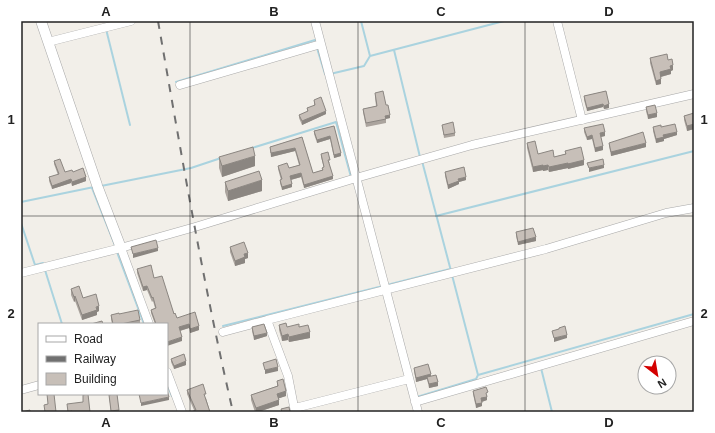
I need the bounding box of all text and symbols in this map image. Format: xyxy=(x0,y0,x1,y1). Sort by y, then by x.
text: A xyxy=(101,4,111,19)
text: B xyxy=(269,4,279,19)
text: C xyxy=(436,4,446,19)
text: D xyxy=(604,4,614,19)
text: 1 xyxy=(7,112,15,127)
text: 1 xyxy=(700,112,708,127)
text: 2 xyxy=(7,306,15,321)
text: 2 xyxy=(700,306,708,321)
legend xyxy=(38,323,168,395)
text: Road xyxy=(74,332,103,346)
text: Railway xyxy=(74,352,116,366)
north arrow xyxy=(637,355,677,395)
text: Building xyxy=(74,372,117,386)
text: N xyxy=(656,376,669,391)
text: A xyxy=(101,415,111,430)
text: B xyxy=(269,415,279,430)
text: C xyxy=(436,415,446,430)
text: D xyxy=(604,415,614,430)

